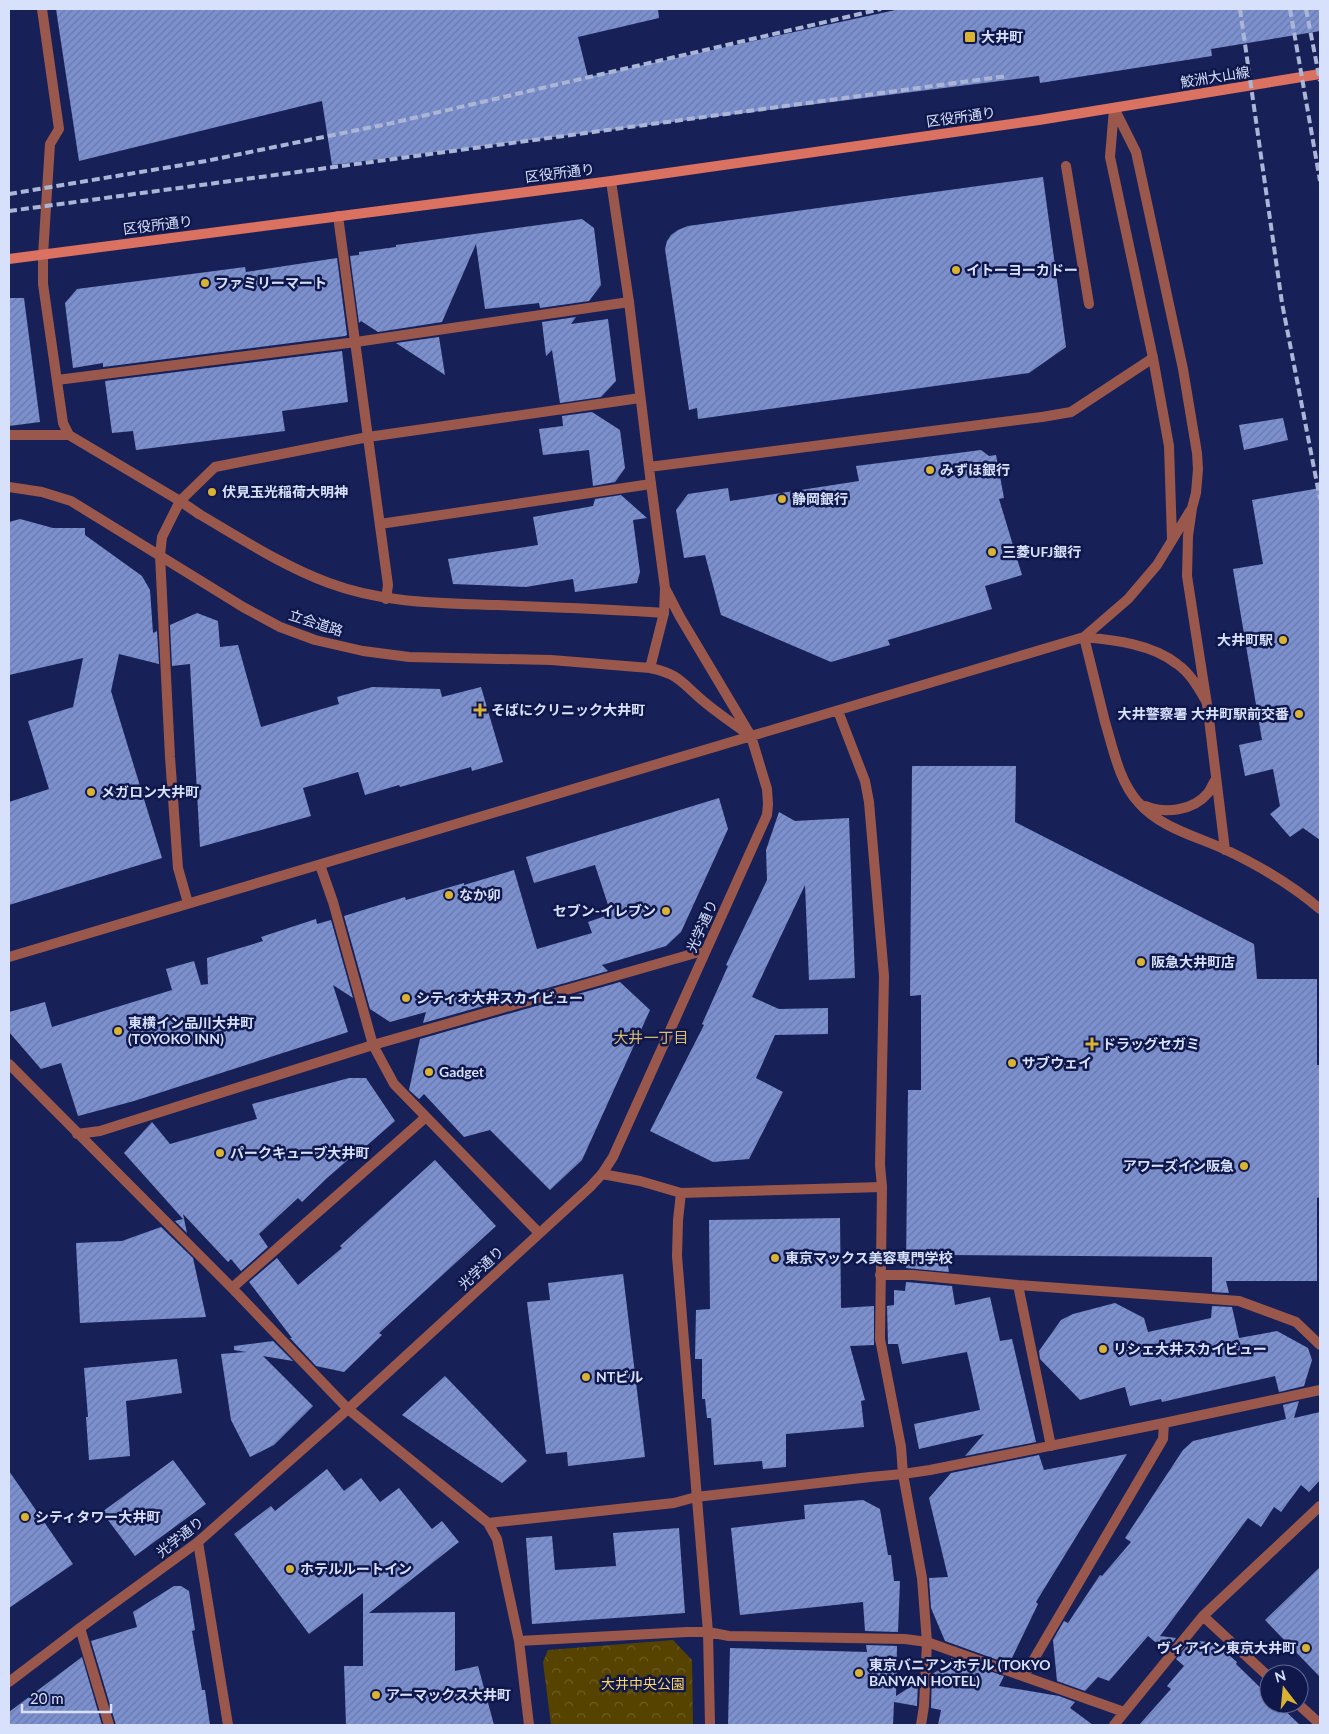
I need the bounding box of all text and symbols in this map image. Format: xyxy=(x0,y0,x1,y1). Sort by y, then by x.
place label: 大井町 xyxy=(981,28,1023,45)
marker: 大井町 xyxy=(963,30,977,44)
street label: 鮫洲大山線 xyxy=(1179,63,1251,90)
street label: 区役所通り xyxy=(925,103,997,130)
street label: 区役所通り xyxy=(524,160,596,185)
street label: 区役所通り xyxy=(122,212,194,237)
place label: イトーヨーカドー xyxy=(966,261,1078,278)
marker: イトーヨーカドー xyxy=(950,264,962,276)
place label: ファミリーマート xyxy=(215,274,327,291)
marker: ファミリーマート xyxy=(199,277,211,289)
place label: みずほ銀行 xyxy=(940,461,1010,478)
marker: みずほ銀行 xyxy=(924,464,936,476)
place label: 伏見玉光稲荷大明神 xyxy=(222,483,348,500)
marker: 伏見玉光稲荷大明神 xyxy=(206,486,218,498)
place label: 静岡銀行 xyxy=(792,490,848,507)
marker: 静岡銀行 xyxy=(776,493,788,505)
place label: 三菱UFJ銀行 xyxy=(1002,543,1081,560)
marker: 三菱UFJ銀行 xyxy=(986,546,998,558)
street label: 立会道路 xyxy=(287,606,345,639)
place label: 大井町駅 xyxy=(1217,631,1273,648)
marker: 大井町駅 xyxy=(1277,634,1289,646)
place label: そばにクリニック大井町 xyxy=(491,701,645,718)
marker: そばにクリニック大井町 xyxy=(473,703,487,717)
place label: 大井警察署 大井町駅前交番 xyxy=(1118,705,1289,722)
marker: 大井警察署 大井町駅前交番 xyxy=(1293,708,1305,720)
place label: メガロン大井町 xyxy=(101,783,199,800)
marker: メガロン大井町 xyxy=(85,786,97,798)
place label: なか卯 xyxy=(459,886,501,903)
marker: なか卯 xyxy=(443,889,455,901)
street label: 光学通り xyxy=(682,897,721,955)
place label: セブン-イレブン xyxy=(553,902,656,919)
marker: セブン-イレブン xyxy=(660,905,672,917)
place label: 阪急大井町店 xyxy=(1151,953,1235,970)
marker: 阪急大井町店 xyxy=(1135,956,1147,968)
place label: シティオ大井スカイビュー xyxy=(416,989,583,1006)
marker: シティオ大井スカイビュー xyxy=(400,992,412,1004)
place label: 東横イン品川大井町 (TOYOKO INN) xyxy=(128,1014,254,1047)
marker: 東横イン品川大井町 (TOYOKO INN) xyxy=(112,1025,124,1037)
district label: 大井一丁目 xyxy=(613,1028,689,1046)
place label: ドラッグセガミ xyxy=(1102,1035,1200,1052)
marker: ドラッグセガミ xyxy=(1086,1038,1098,1050)
place label: サブウェイ xyxy=(1022,1054,1092,1071)
marker: サブウェイ xyxy=(1006,1057,1018,1069)
place label: Gadget xyxy=(439,1063,485,1080)
marker: Gadget xyxy=(423,1066,435,1078)
place label: パークキューブ大井町 xyxy=(230,1144,369,1161)
marker: パークキューブ大井町 xyxy=(214,1147,226,1159)
place label: アワーズイン阪急 xyxy=(1123,1157,1234,1174)
marker: アワーズイン阪急 xyxy=(1238,1160,1250,1172)
street label: 光学通り xyxy=(454,1242,507,1293)
place label: 東京マックス美容専門学校 xyxy=(785,1249,953,1266)
marker: 東京マックス美容専門学校 xyxy=(769,1252,781,1264)
place label: リシェ大井スカイビュー xyxy=(1113,1340,1267,1357)
marker: リシェ大井スカイビュー xyxy=(1097,1343,1109,1355)
place label: NTビル xyxy=(596,1368,643,1385)
marker: NTビル xyxy=(580,1371,592,1383)
place label: シティタワー大井町 xyxy=(35,1508,160,1525)
marker: シティタワー大井町 xyxy=(19,1511,31,1523)
street label: 光学通り xyxy=(152,1513,207,1561)
place label: ホテルルートイン xyxy=(300,1560,412,1577)
marker: ホテルルートイン xyxy=(284,1563,296,1575)
place label: ヴィアイン東京大井町 xyxy=(1157,1639,1296,1656)
marker: ヴィアイン東京大井町 xyxy=(1300,1642,1312,1654)
place label: 東京バニアンホテル (TOKYO BANYAN HOTEL) xyxy=(869,1656,1050,1689)
north arrow xyxy=(1259,1664,1309,1714)
text: N xyxy=(1273,1666,1288,1686)
marker: 東京バニアンホテル (TOKYO BANYAN HOTEL) xyxy=(853,1667,865,1679)
park label: 大井中央公園 xyxy=(601,1675,685,1692)
scale bar xyxy=(22,1682,111,1714)
place label: アーマックス大井町 xyxy=(386,1686,511,1703)
text: 20 m xyxy=(30,1689,64,1707)
marker: アーマックス大井町 xyxy=(370,1689,382,1701)

